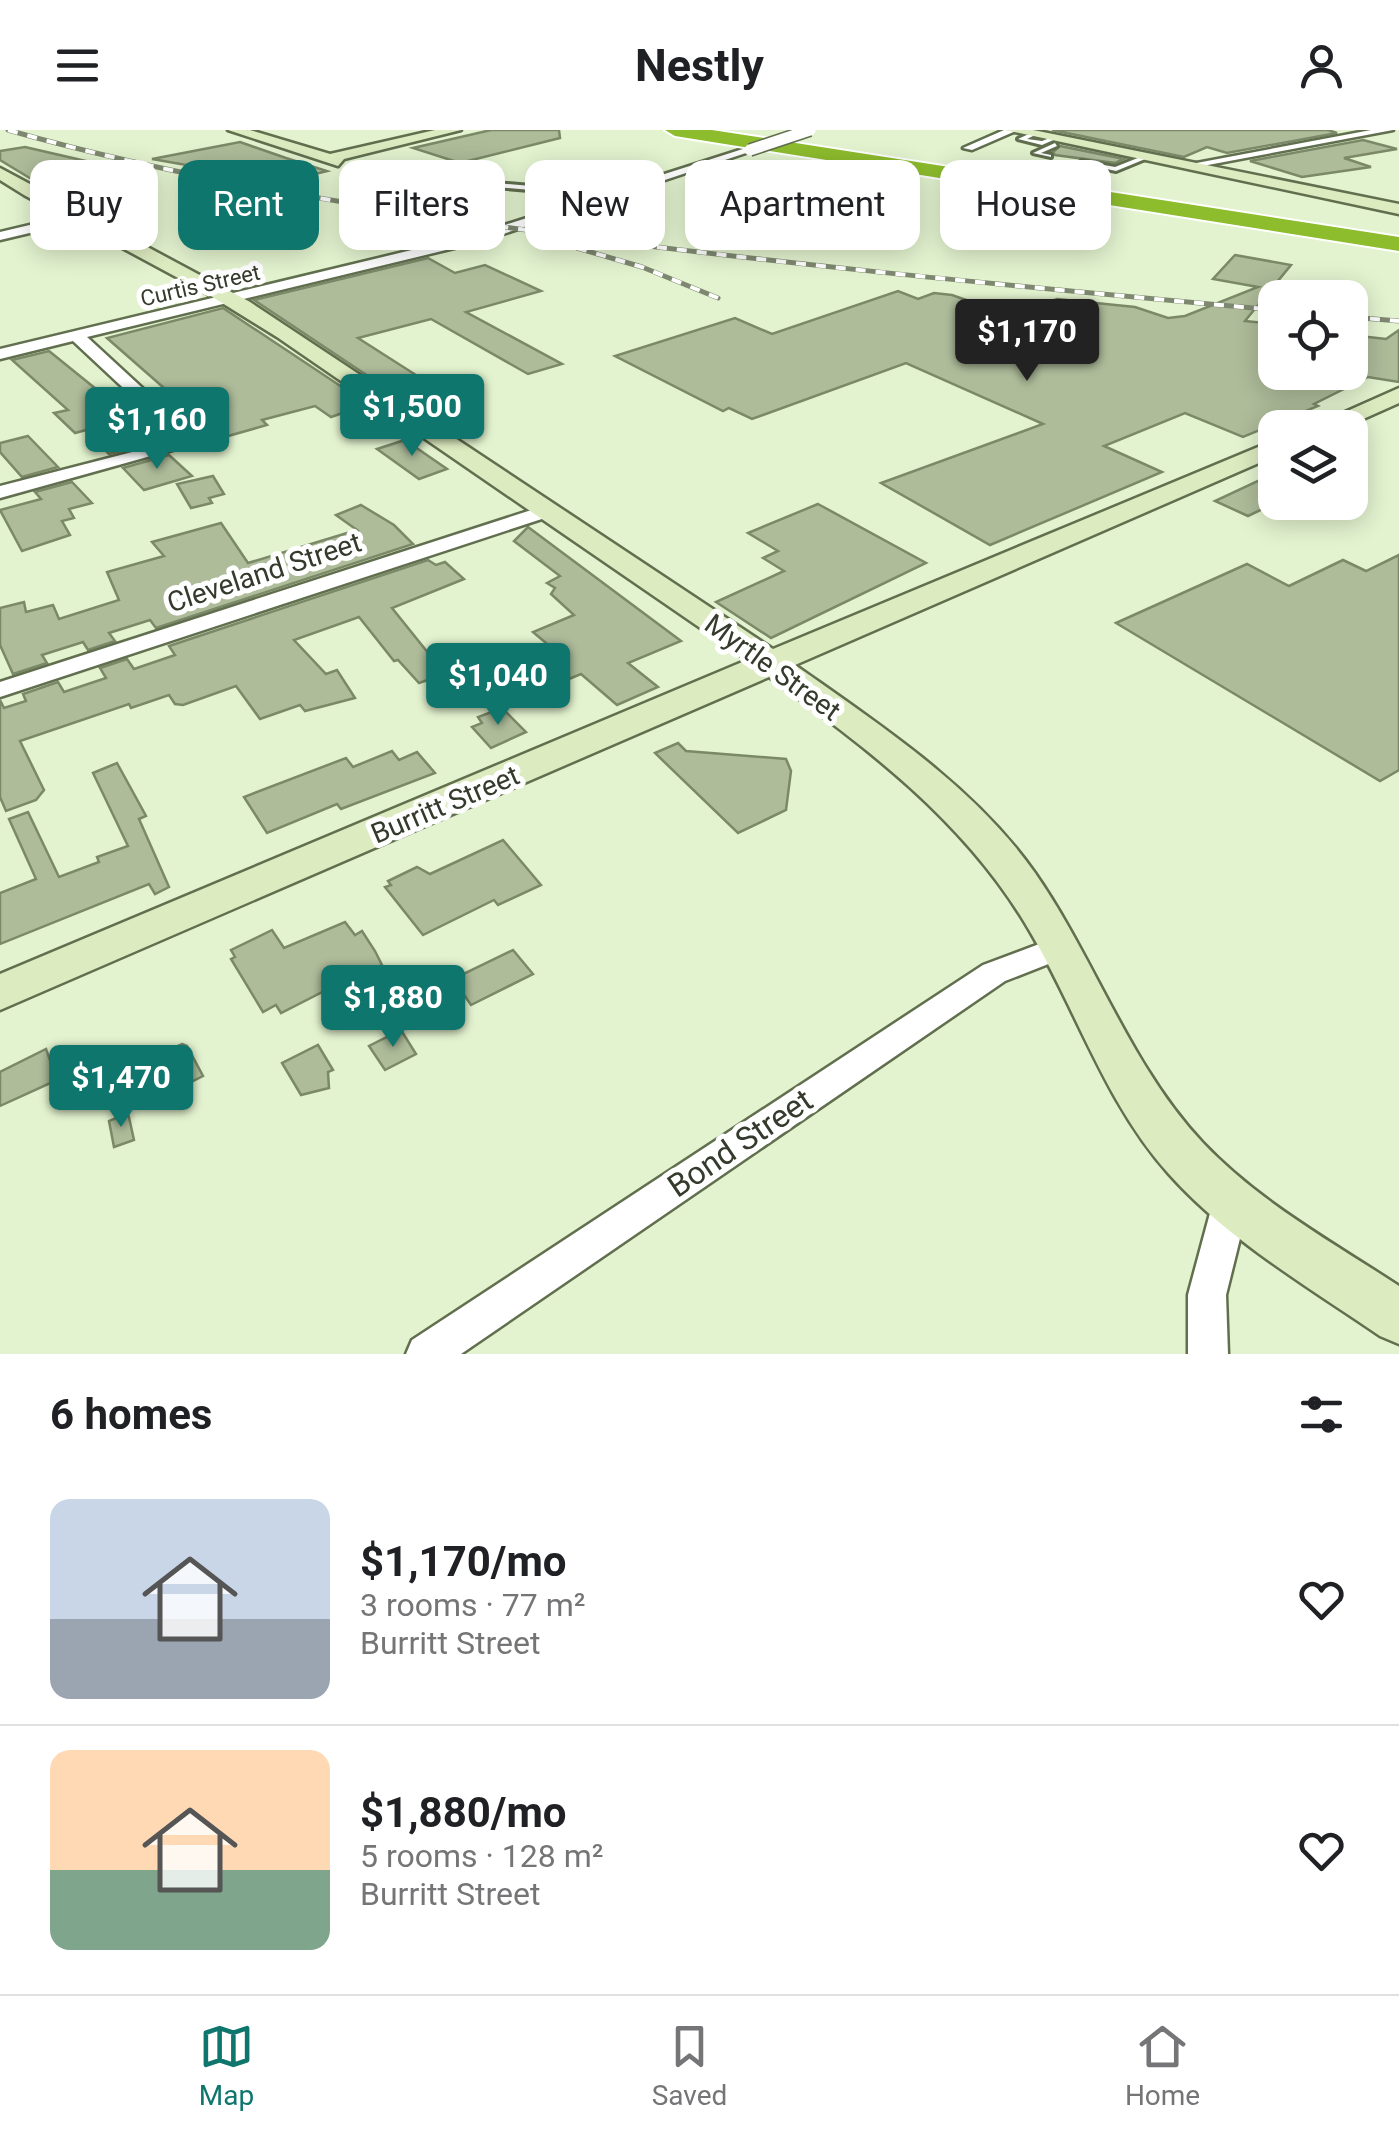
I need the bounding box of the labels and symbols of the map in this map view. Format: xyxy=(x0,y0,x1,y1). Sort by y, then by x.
street label: Curtis Street xyxy=(138,260,262,311)
pin: $1,170 xyxy=(946,299,1108,384)
pin: $1,500 xyxy=(331,374,493,459)
pin: $1,160 xyxy=(76,387,238,472)
street label: Cleveland Street xyxy=(163,526,365,619)
street label: Myrtle Street xyxy=(698,607,847,728)
pin: $1,040 xyxy=(417,643,579,728)
street label: Burritt Street xyxy=(366,758,524,850)
pin: $1,880 xyxy=(312,965,474,1050)
pin: $1,470 xyxy=(40,1045,202,1130)
street label: Bond Street xyxy=(660,1081,820,1205)

